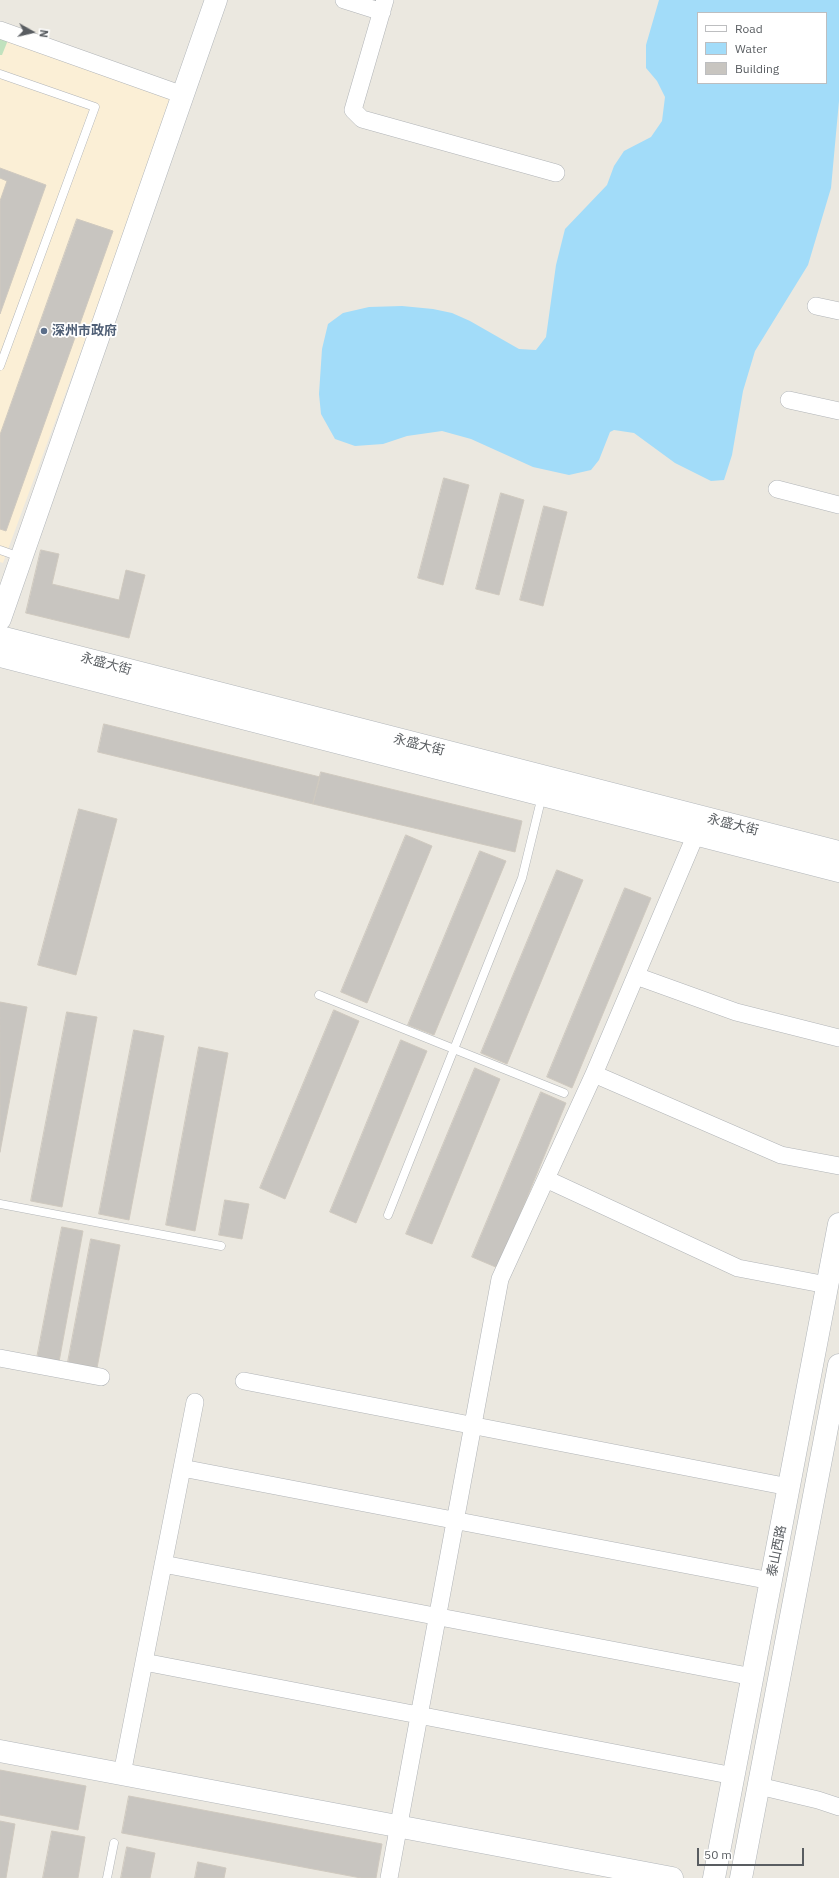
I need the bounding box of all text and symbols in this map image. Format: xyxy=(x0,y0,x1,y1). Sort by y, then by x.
north arrow xyxy=(12,12,52,52)
legend xyxy=(697,12,827,84)
text: Road xyxy=(735,21,763,36)
text: N xyxy=(36,29,51,39)
text: Water xyxy=(735,41,767,56)
text: Building xyxy=(735,61,779,76)
place label: 深州市政府 xyxy=(52,323,117,339)
marker: 深州市政府 xyxy=(39,326,49,336)
street label: 永盛大街 xyxy=(79,650,133,678)
street label: 永盛大街 xyxy=(392,731,446,759)
street label: 永盛大街 xyxy=(706,811,760,839)
street label: 泰山西路 xyxy=(764,1524,790,1578)
scale bar xyxy=(699,1840,806,1866)
text: 50 m xyxy=(704,1847,732,1862)

